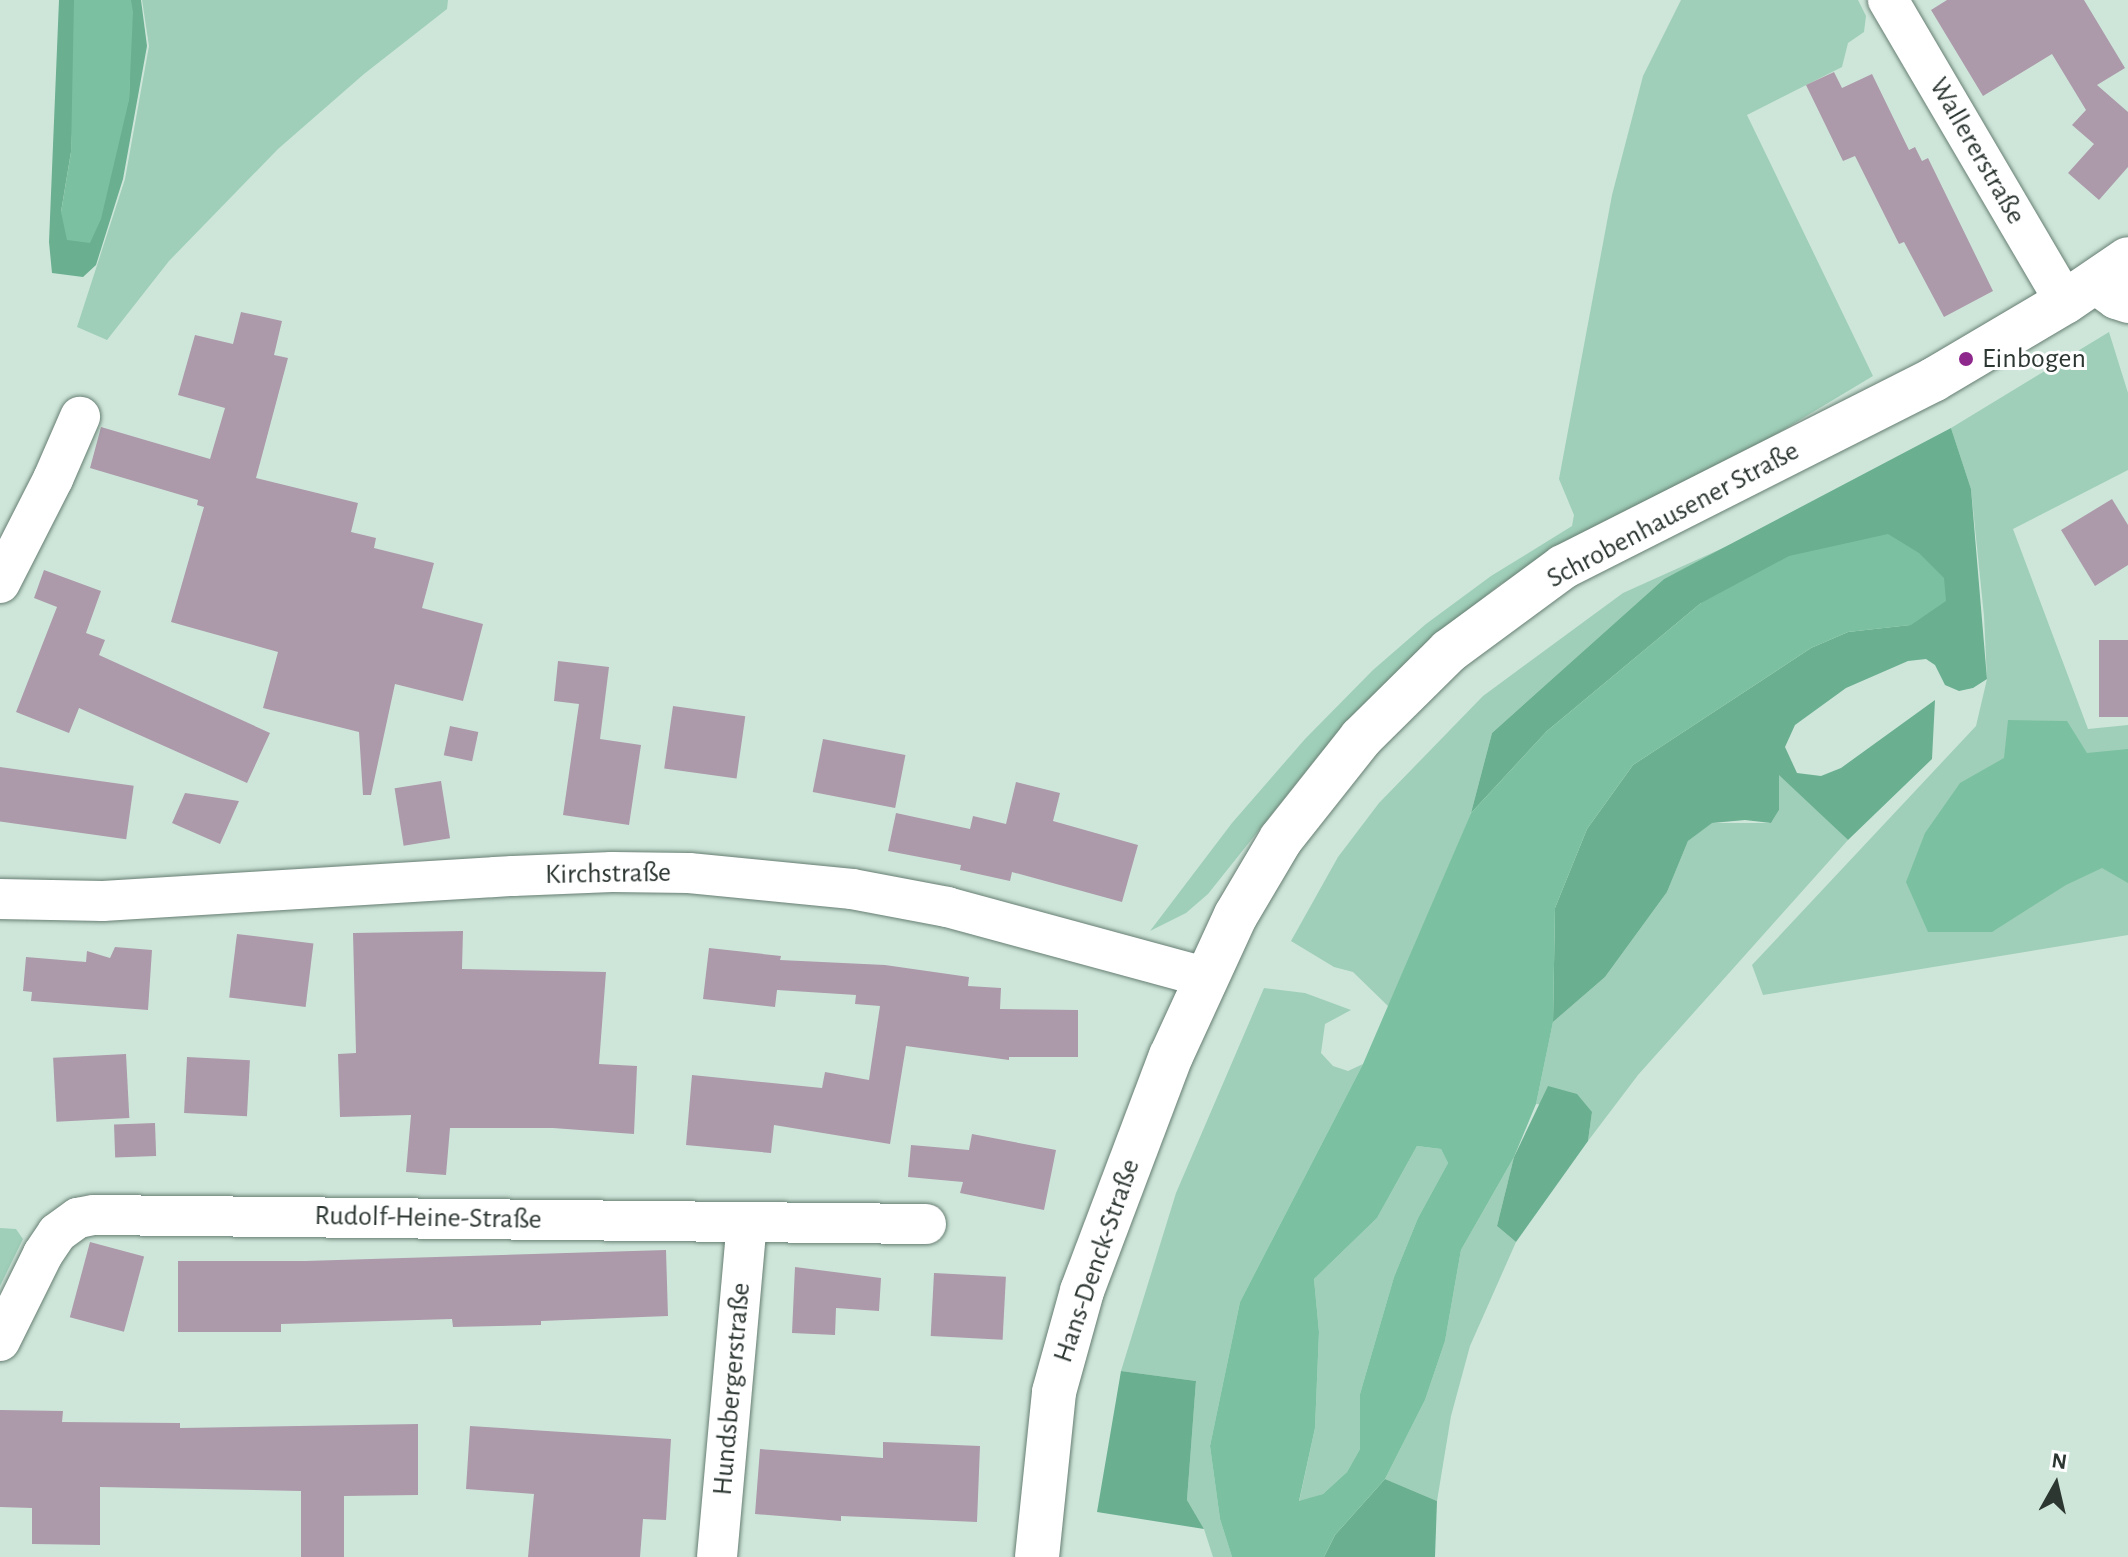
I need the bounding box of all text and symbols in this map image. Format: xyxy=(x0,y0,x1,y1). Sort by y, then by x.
street label: Wallererstraße xyxy=(1922,72,2032,230)
place label: Einbogen xyxy=(1982,342,2086,376)
marker: Einbogen xyxy=(1957,350,1975,368)
street label: Schrobenhausener Straße xyxy=(1541,434,1805,596)
street label: Kirchstraße xyxy=(545,856,671,892)
street label: Hans-Denck-Straße xyxy=(1046,1155,1148,1367)
street label: Rudolf-Heine-Straße xyxy=(314,1199,542,1237)
street label: Hundsbergerstraße xyxy=(706,1281,758,1497)
north arrow xyxy=(2016,1445,2096,1525)
text: N xyxy=(2050,1449,2068,1473)

